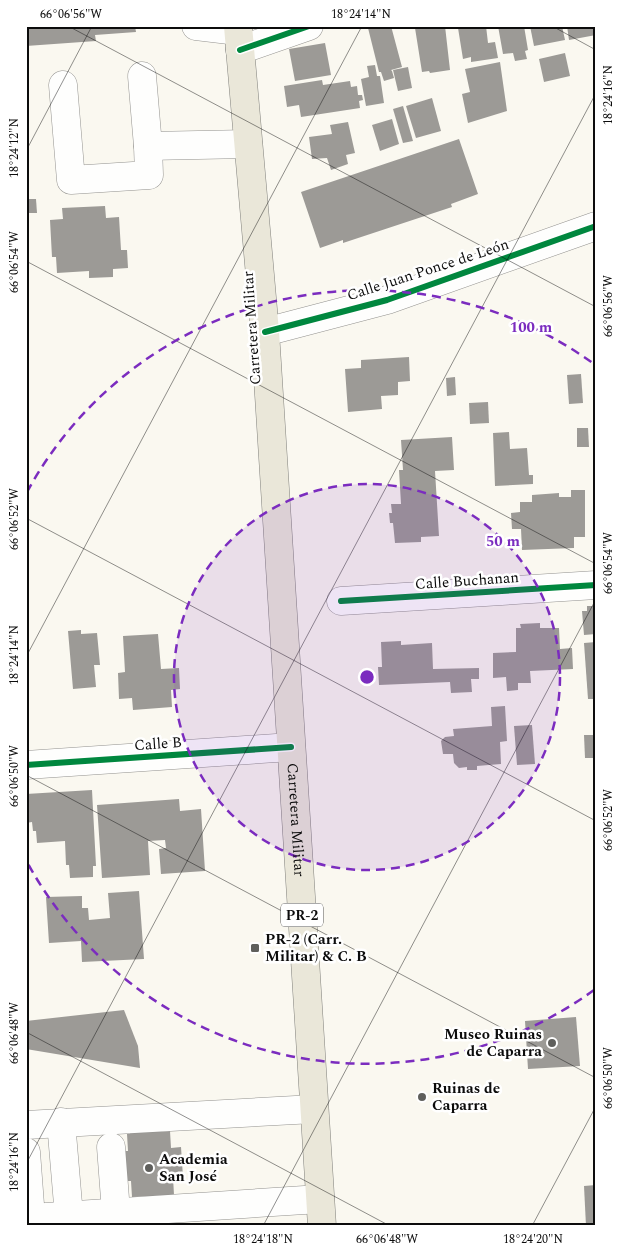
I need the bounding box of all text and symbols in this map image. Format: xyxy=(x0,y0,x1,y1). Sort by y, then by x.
text: 66°06'56"W xyxy=(40,5,102,24)
text: 18°24'14"N xyxy=(331,5,391,24)
text: 18°24'16"N xyxy=(599,65,618,125)
text: 18°24'12"N xyxy=(5,118,24,178)
text: 66°06'54"W xyxy=(5,231,24,293)
street label: Calle Juan Ponce de León xyxy=(344,233,512,307)
street label: Carretera Militar xyxy=(237,270,267,386)
text: 66°06'56"W xyxy=(599,275,618,337)
text: 100 m xyxy=(510,316,553,339)
text: 66°06'52"W xyxy=(5,488,24,550)
text: 50 m xyxy=(486,530,521,553)
text: 66°06'54"W xyxy=(599,532,618,594)
street label: Calle Buchanan xyxy=(414,566,520,596)
text: 18°24'14"N xyxy=(5,625,24,685)
centre of rings xyxy=(358,668,376,686)
street label: Calle B xyxy=(133,731,183,757)
text: 66°06'50"W xyxy=(5,745,24,807)
street label: Carretera Militar xyxy=(281,762,311,878)
text: 66°06'52"W xyxy=(599,789,618,851)
road number: PR-2 xyxy=(281,904,323,926)
place label: PR-2 (Carr. Militar) & C. B xyxy=(265,928,367,968)
marker: PR-2 (Carr. Militar) & C. B xyxy=(249,942,261,954)
text: 66°06'48"W xyxy=(5,1002,24,1064)
place label: Museo Ruinas de Caparra xyxy=(444,1023,542,1063)
marker: Museo Ruinas de Caparra xyxy=(546,1037,558,1049)
text: 66°06'50"W xyxy=(599,1047,618,1109)
place label: Ruinas de Caparra xyxy=(432,1077,500,1117)
marker: Ruinas de Caparra xyxy=(416,1091,428,1103)
text: 18°24'16"N xyxy=(5,1132,24,1192)
place label: Academia San José xyxy=(159,1148,228,1188)
marker: Academia San José xyxy=(143,1162,155,1174)
text: 18°24'18"N xyxy=(233,1230,293,1249)
text: 66°06'48"W xyxy=(356,1230,418,1249)
text: 18°24'20"N xyxy=(503,1230,563,1249)

